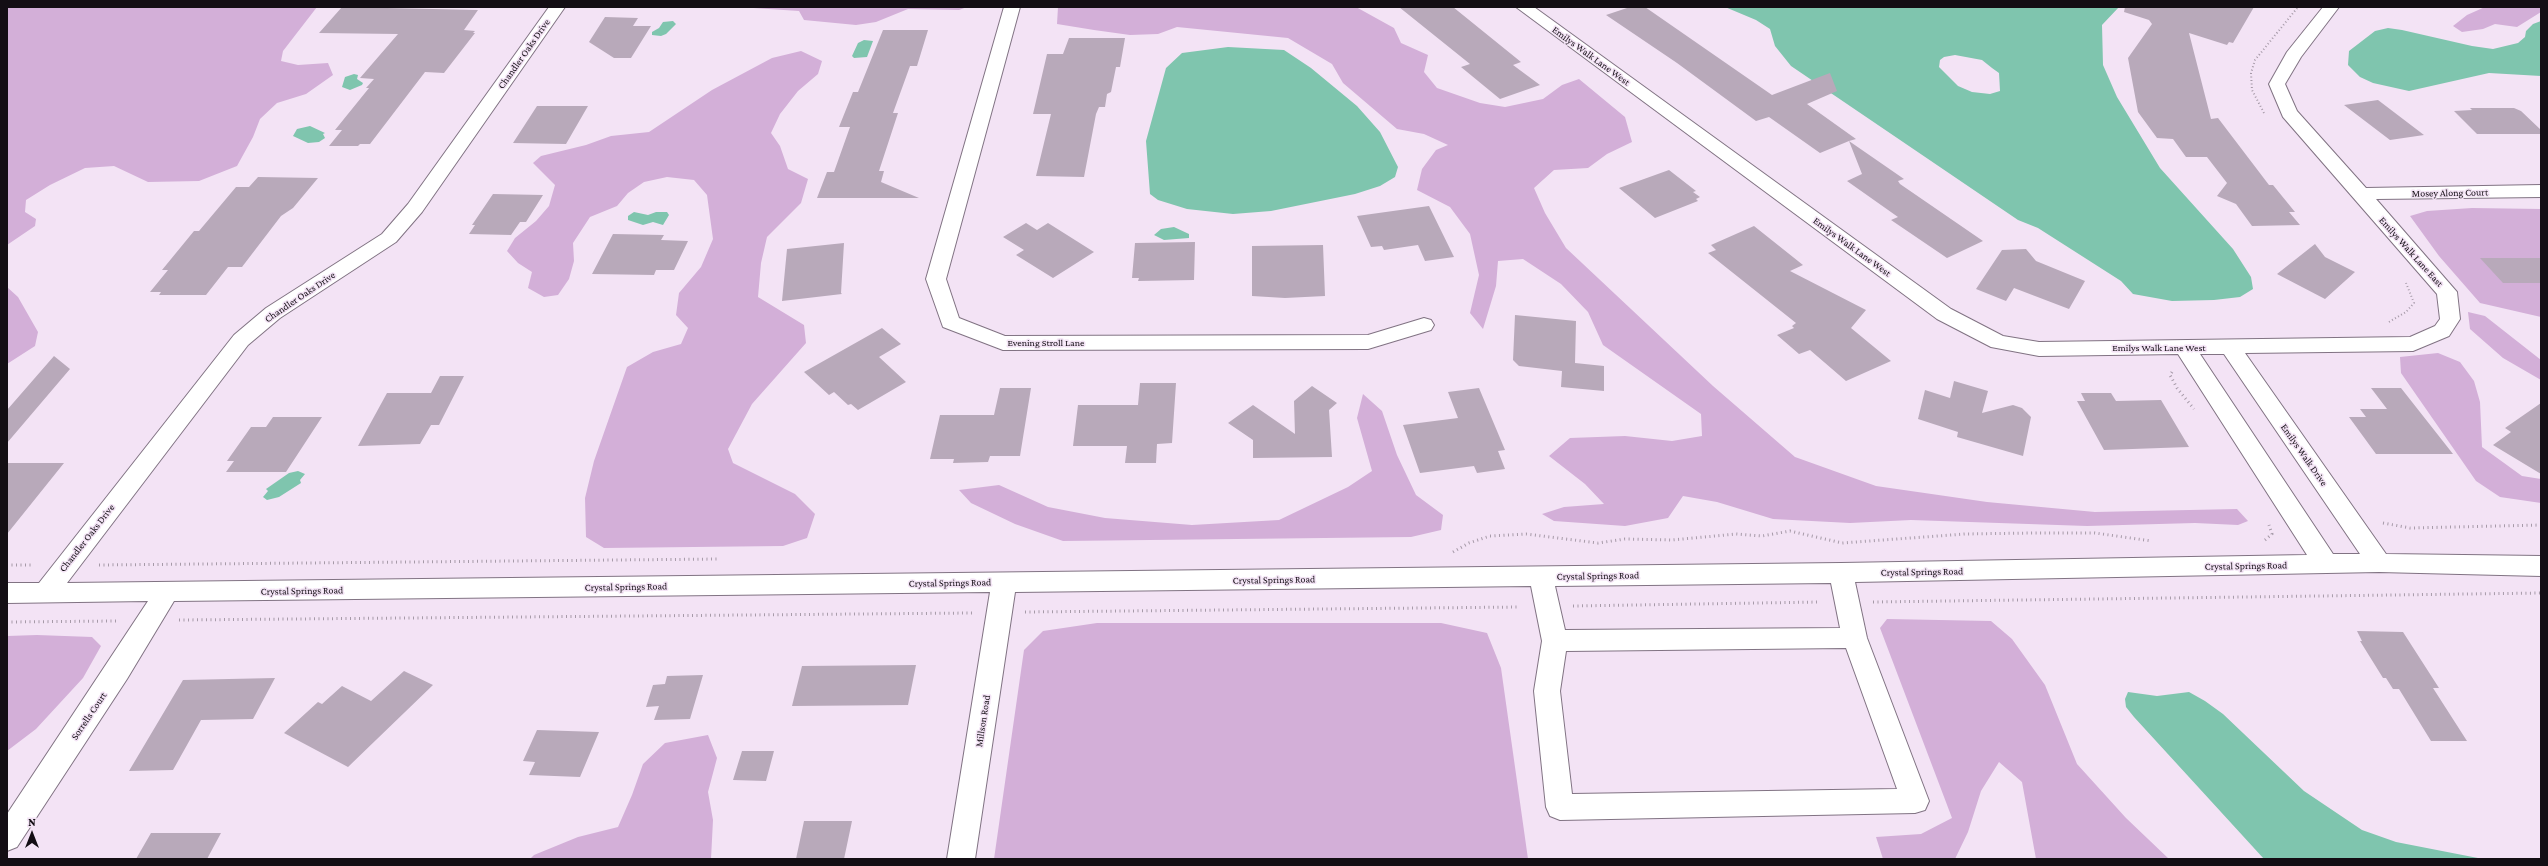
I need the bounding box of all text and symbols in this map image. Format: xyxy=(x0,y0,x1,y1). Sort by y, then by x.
street label: Chandler Oaks Drive xyxy=(495,17,553,91)
street label: Emilys Walk Lane West xyxy=(1550,24,1632,88)
street label: Mosey Along Court xyxy=(2412,186,2488,200)
street label: Emilys Walk Lane East xyxy=(2376,214,2446,290)
street label: Emilys Walk Lane West xyxy=(1811,215,1893,279)
street label: Chandler Oaks Drive xyxy=(262,269,338,325)
street label: Evening Stroll Lane xyxy=(1007,337,1085,349)
street label: Emilys Walk Lane West xyxy=(2112,342,2206,354)
street label: Emilys Walk Drive xyxy=(2278,421,2330,489)
street label: Chandler Oaks Drive xyxy=(57,502,117,574)
street label: Crystal Springs Road xyxy=(2205,559,2287,573)
street label: Crystal Springs Road xyxy=(1881,565,1963,579)
street label: Crystal Springs Road xyxy=(1557,569,1639,583)
street label: Crystal Springs Road xyxy=(1233,573,1315,587)
street label: Crystal Springs Road xyxy=(909,576,991,590)
street label: Crystal Springs Road xyxy=(585,580,667,594)
street label: Crystal Springs Road xyxy=(261,584,343,598)
street label: Sorrells Court xyxy=(69,690,109,742)
street label: Millson Road xyxy=(973,694,993,748)
north arrow xyxy=(12,814,52,854)
text: N xyxy=(28,816,36,828)

